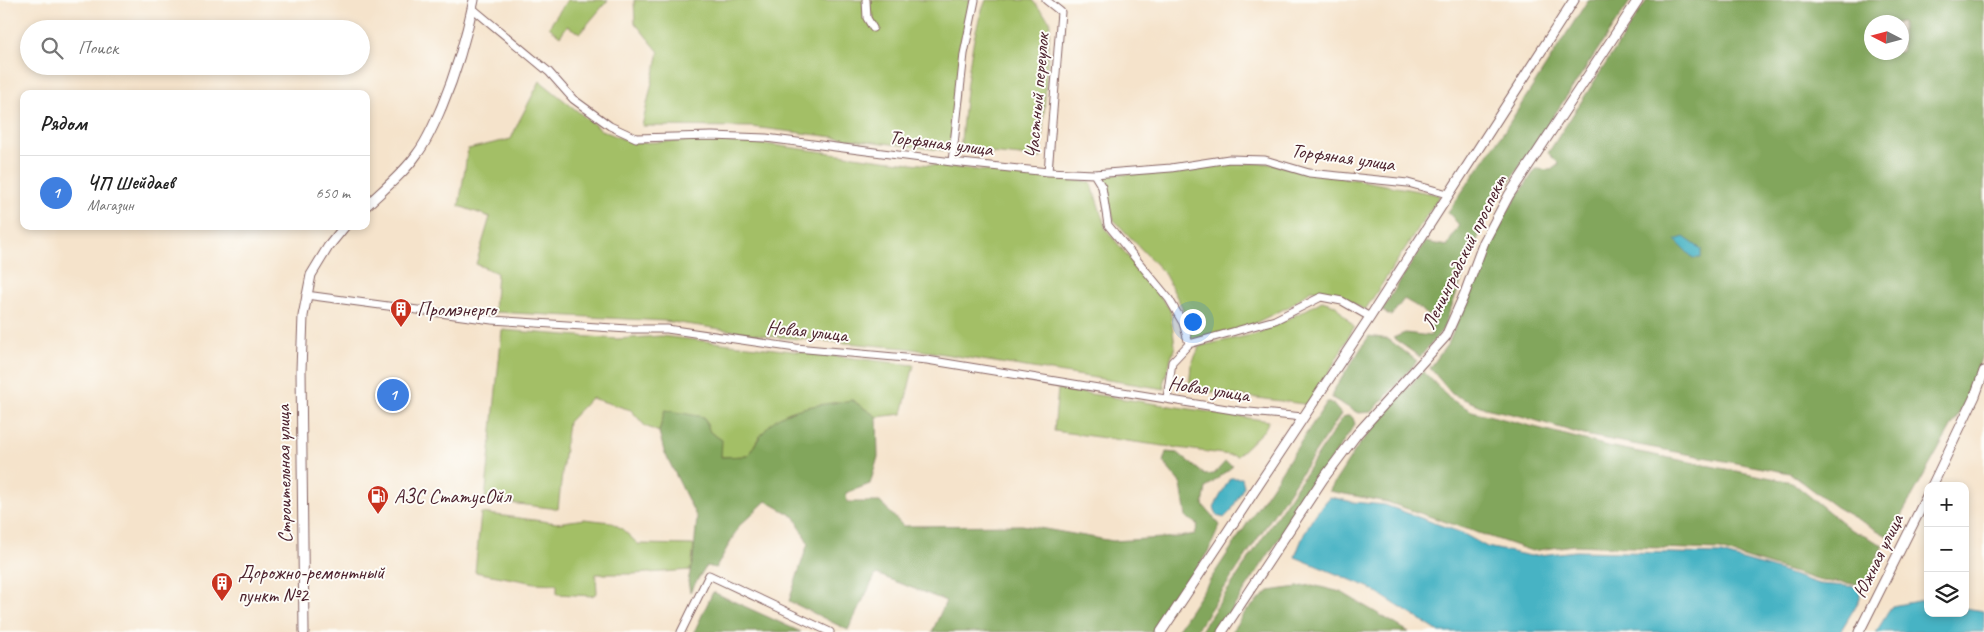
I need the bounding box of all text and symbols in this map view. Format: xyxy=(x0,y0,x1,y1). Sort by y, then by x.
north arrow xyxy=(1864,15,1909,60)
search box xyxy=(20,20,370,75)
street label: Частный переулок xyxy=(1019,31,1055,160)
icon: search xyxy=(38,34,66,62)
text: Поиск xyxy=(78,36,118,60)
text: Рядом xyxy=(40,110,87,136)
street label: Торфяная улица xyxy=(888,124,995,162)
street label: Торфяная улица xyxy=(1290,137,1398,177)
street label: Ленинградский проспект xyxy=(1416,170,1513,333)
text: ЧП Шейдаев xyxy=(87,171,174,195)
text: 1 xyxy=(52,183,60,203)
text: 650 m xyxy=(316,183,350,203)
text: Магазин xyxy=(87,195,134,215)
building icon: Промэнерго xyxy=(389,297,413,328)
place label: Промэнерго xyxy=(417,297,498,322)
your location xyxy=(1180,309,1206,335)
street label: Новая улица xyxy=(765,314,851,348)
street label: Новая улица xyxy=(1167,370,1253,408)
pin: 1 xyxy=(377,376,409,414)
street label: Строительная улица xyxy=(270,403,298,543)
map controls xyxy=(1924,482,1969,617)
button: + xyxy=(1924,482,1969,527)
fuel station icon: АЗС СтатусОйл xyxy=(366,484,390,515)
place label: АЗС СтатусОйл xyxy=(394,484,513,509)
street label: Южная улица xyxy=(1847,508,1910,602)
button: − xyxy=(1924,527,1969,572)
place label: Дорожно-ремонтный пункт №2 xyxy=(238,560,386,608)
building icon: Дорожно-ремонтный пункт №2 xyxy=(210,571,234,602)
button: layers xyxy=(1924,572,1969,617)

